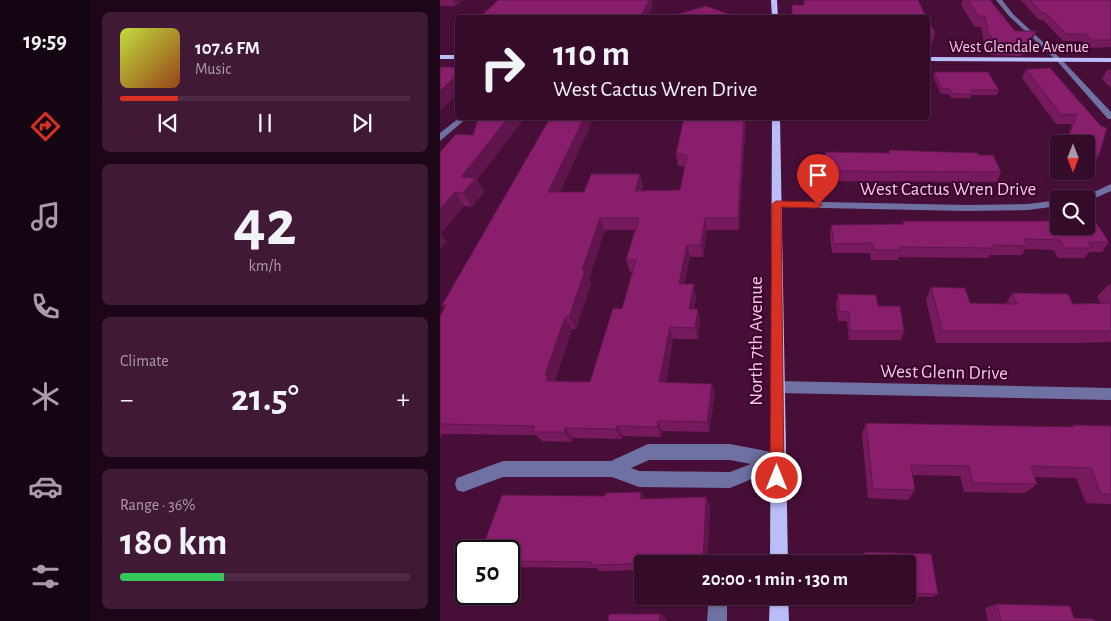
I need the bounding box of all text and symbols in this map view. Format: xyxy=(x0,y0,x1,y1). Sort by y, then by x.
text: 19:59 xyxy=(23,30,67,52)
icon: right xyxy=(470,35,535,100)
text: 110 m xyxy=(553,37,630,72)
text: 107.6 FM xyxy=(195,39,260,58)
street label: West Glendale Avenue xyxy=(949,39,1089,55)
text: Music xyxy=(195,61,231,77)
text: West Cactus Wren Drive xyxy=(553,78,757,100)
icon: directions xyxy=(28,109,63,144)
icon: previous xyxy=(154,109,182,137)
icon: pause xyxy=(251,109,279,137)
icon: next xyxy=(348,109,376,137)
north arrow xyxy=(1050,135,1095,180)
map controls xyxy=(1050,135,1095,235)
pin xyxy=(797,154,839,205)
icon: arrive xyxy=(804,161,832,189)
street label: West Cactus Wren Drive xyxy=(860,180,1036,199)
button: search xyxy=(1050,190,1095,235)
text: 42 xyxy=(233,192,297,257)
icon: music xyxy=(28,199,63,234)
text: km/h xyxy=(248,258,282,274)
street label: North 7th Avenue xyxy=(747,276,766,406)
icon: phone xyxy=(28,289,63,324)
text: Climate xyxy=(120,353,169,369)
street label: West Glenn Drive xyxy=(880,362,1008,383)
icon: climate xyxy=(28,379,63,414)
text: 21.5° xyxy=(231,380,299,418)
text: − xyxy=(120,386,133,414)
text: + xyxy=(397,386,410,414)
position arrow xyxy=(750,451,802,503)
icon: car xyxy=(28,469,63,504)
text: Range · 36% xyxy=(120,497,195,513)
text: 180 km xyxy=(120,524,227,562)
speed limit sign: 50 xyxy=(455,540,520,605)
icon: filters xyxy=(28,559,63,594)
text: 20:00 · 1 min · 130 m xyxy=(702,570,848,589)

